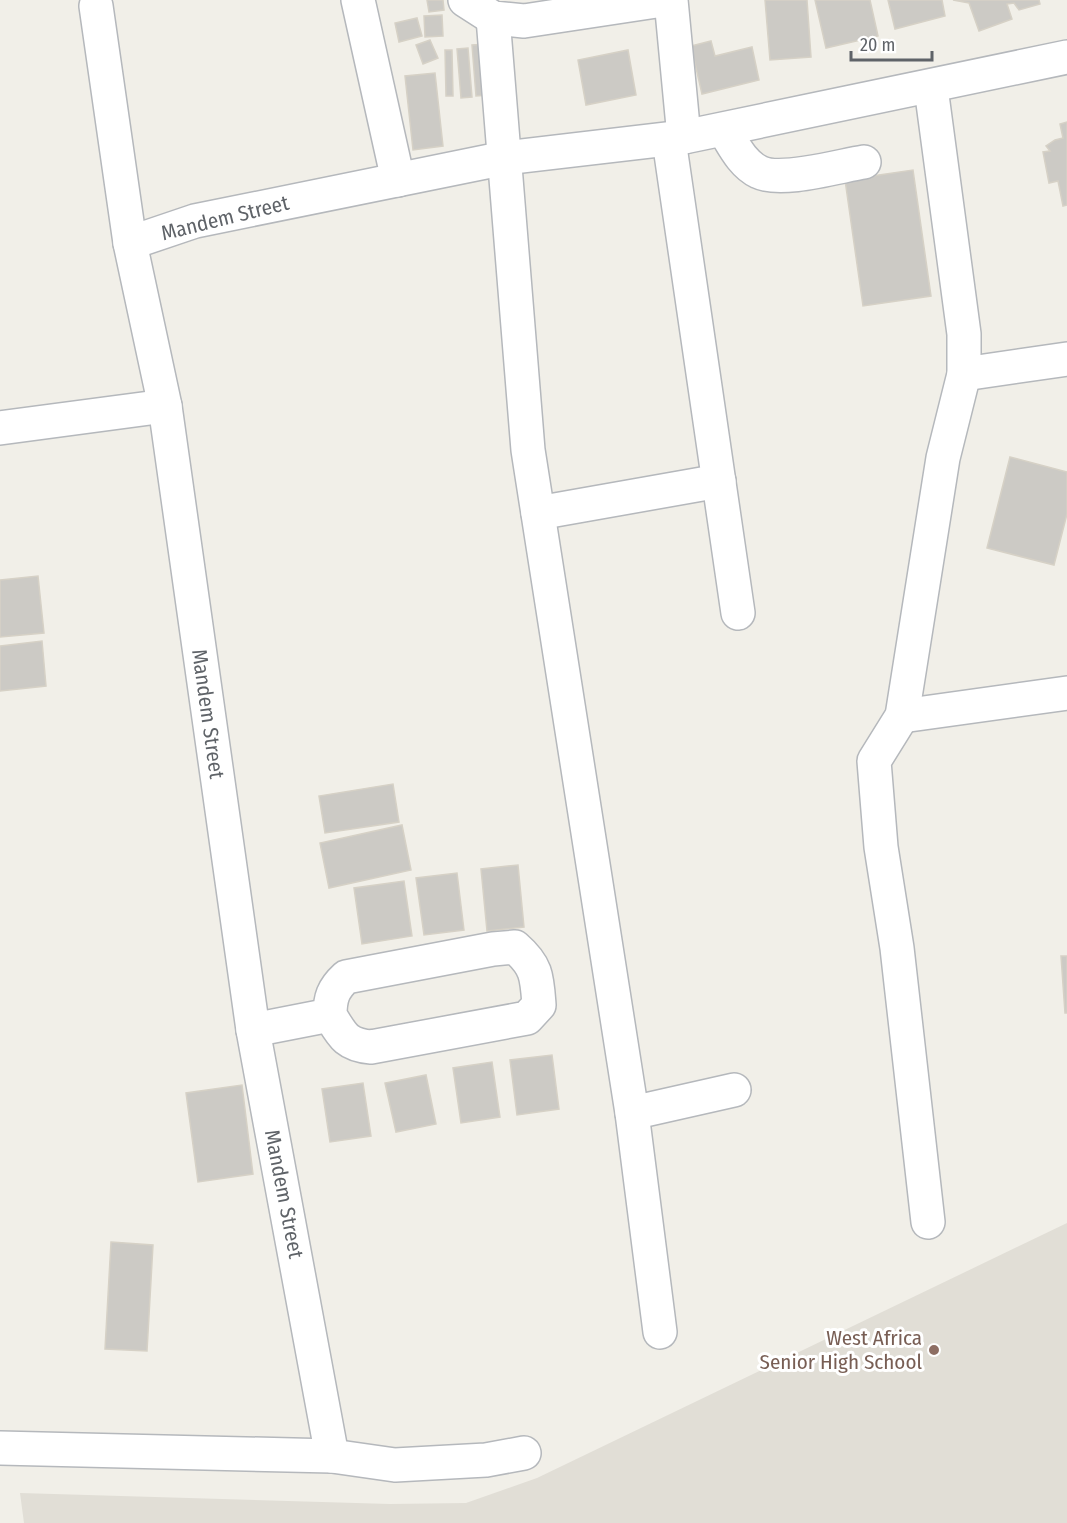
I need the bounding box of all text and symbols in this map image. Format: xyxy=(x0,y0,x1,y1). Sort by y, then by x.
scale bar xyxy=(851,24,932,62)
text: 20 m xyxy=(860,34,895,56)
street label: Mandem Street xyxy=(158,190,292,246)
street label: Mandem Street xyxy=(186,648,230,781)
street label: Mandem Street xyxy=(259,1127,309,1261)
place label: West Africa Senior High School xyxy=(760,1325,922,1375)
marker: West Africa Senior High School xyxy=(927,1343,941,1357)

